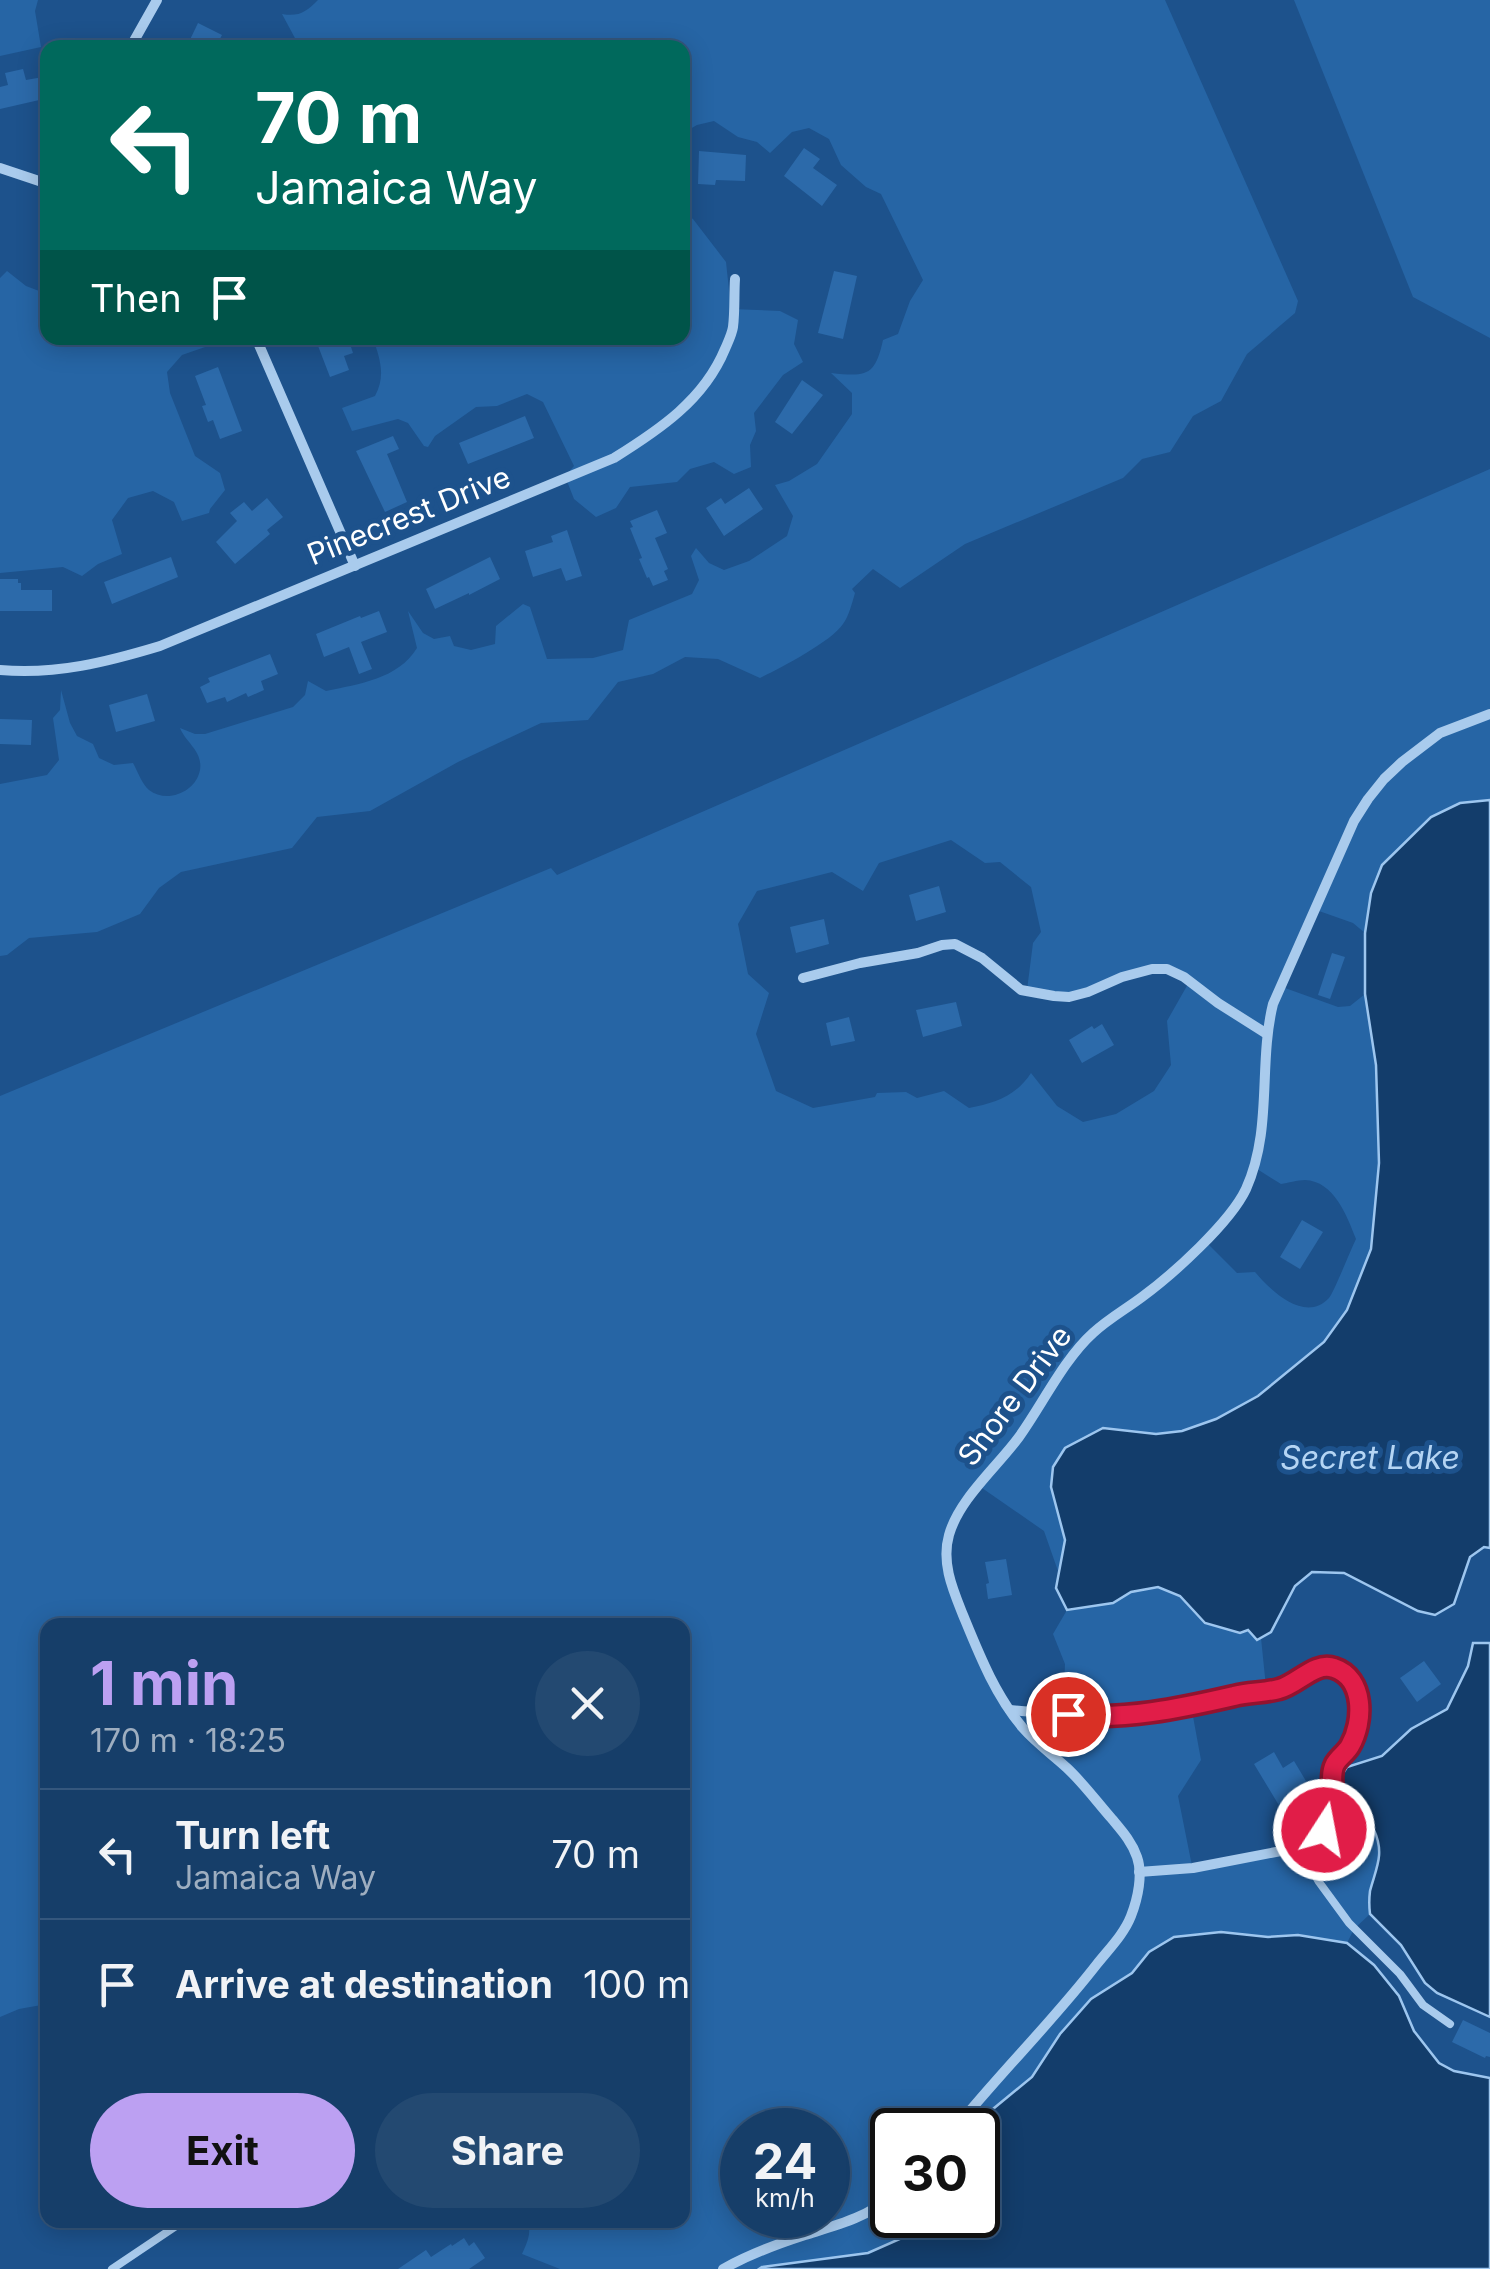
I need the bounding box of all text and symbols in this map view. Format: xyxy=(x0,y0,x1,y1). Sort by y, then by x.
text: 70 m xyxy=(255,75,422,160)
icon: left xyxy=(90,80,220,210)
text: Jamaica Way xyxy=(255,160,538,215)
icon: arrive xyxy=(202,270,257,325)
text: Then xyxy=(90,275,182,321)
street label: Pinecrest Drive xyxy=(302,458,515,572)
street label: Shore Drive xyxy=(950,1318,1079,1473)
water label: Secret Lake xyxy=(1280,1438,1460,1477)
text: 1 min xyxy=(90,1647,238,1719)
button: close xyxy=(535,1651,640,1756)
pin xyxy=(1026,1672,1111,1757)
icon: arrive xyxy=(1041,1687,1096,1742)
text: 170 m · 18:25 xyxy=(90,1721,286,1760)
position arrow xyxy=(1272,1778,1376,1882)
text: Turn left xyxy=(175,1812,330,1858)
icon: left xyxy=(90,1827,145,1882)
text: 70 m xyxy=(551,1831,640,1877)
text: Jamaica Way xyxy=(175,1858,376,1897)
icon: arrive xyxy=(90,1957,145,2012)
text: Arrive at destination xyxy=(175,1961,553,2007)
text: 100 m xyxy=(583,1961,690,2007)
button: Exit xyxy=(90,2093,355,2208)
button: Share xyxy=(375,2093,640,2208)
speed limit sign: 30 xyxy=(870,2108,1000,2238)
text: 24 xyxy=(753,2131,817,2191)
text: km/h xyxy=(755,2183,815,2213)

